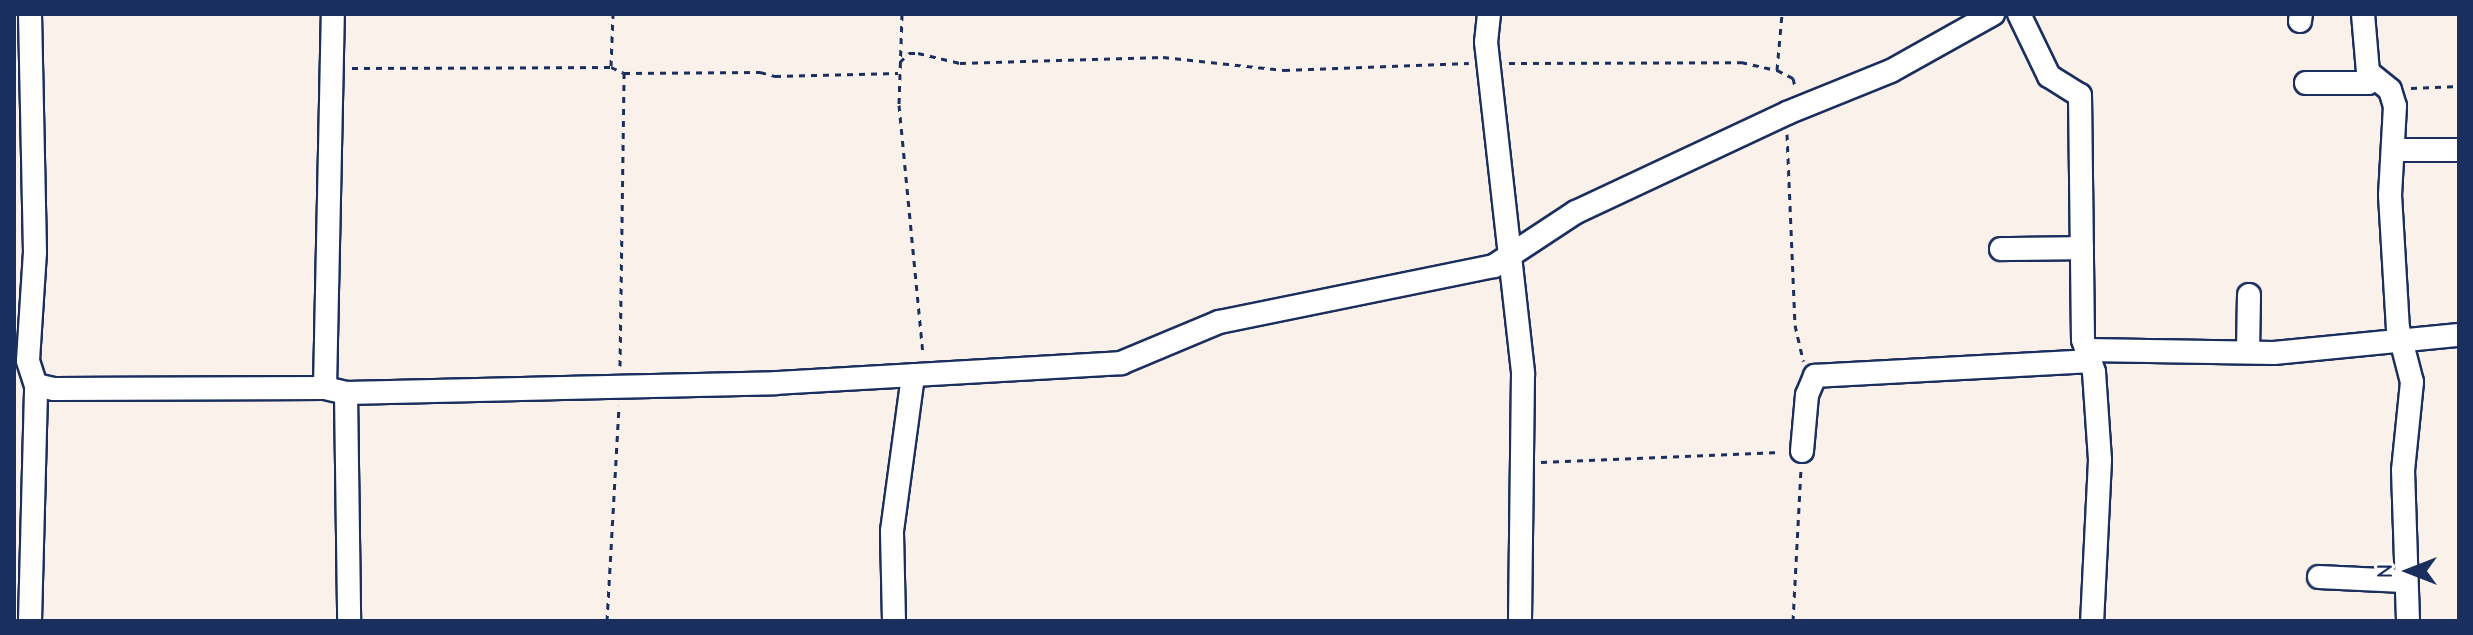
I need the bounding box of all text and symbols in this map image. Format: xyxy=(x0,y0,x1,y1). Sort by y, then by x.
north arrow xyxy=(2369,531,2449,611)
text: N xyxy=(2372,564,2398,578)

